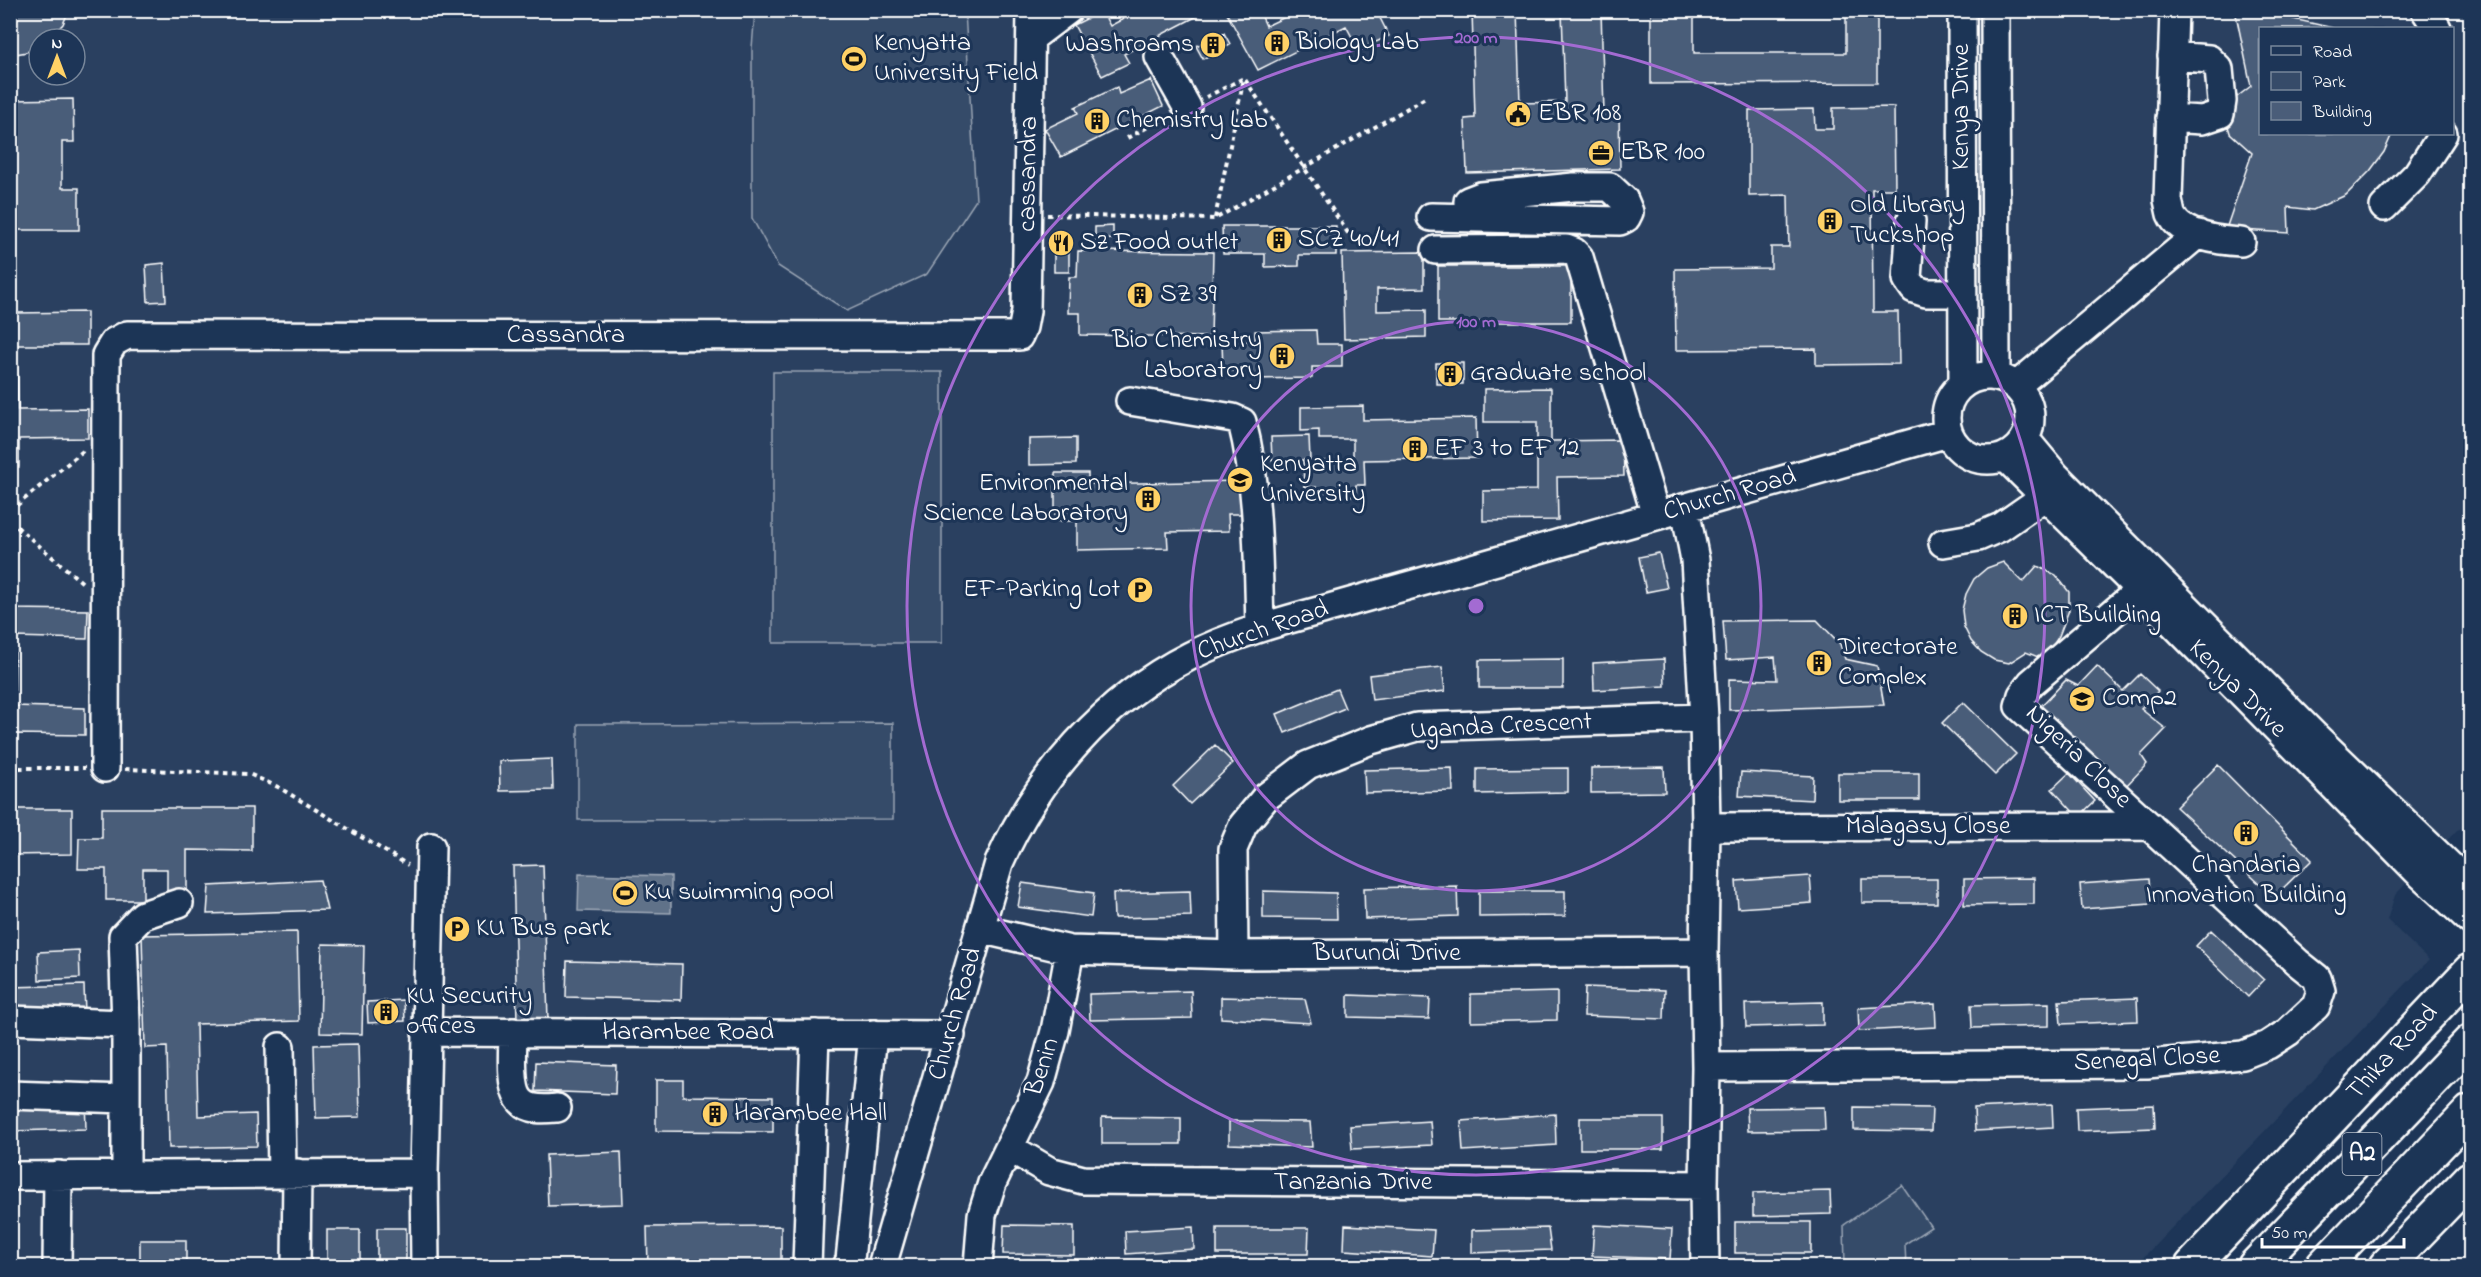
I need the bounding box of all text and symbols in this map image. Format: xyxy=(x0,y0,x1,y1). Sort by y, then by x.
place label: Biology Lab xyxy=(1295,24,1419,62)
place label: Kenyatta University Field xyxy=(874,25,1039,93)
place label: Washroams xyxy=(1065,26,1194,64)
text: 200 m xyxy=(1454,26,1498,52)
north arrow xyxy=(27,27,87,87)
legend xyxy=(2259,27,2454,135)
building icon: Biology Lab xyxy=(1262,28,1292,58)
building icon: Washroams xyxy=(1198,30,1228,60)
text: N xyxy=(52,32,63,56)
text: Road xyxy=(2313,40,2352,66)
street label: Kenya Drive xyxy=(1943,43,1981,170)
sports icon: Kenyatta University Field xyxy=(839,44,869,74)
text: Park xyxy=(2313,70,2346,96)
place label: EBR 108 xyxy=(1538,95,1622,133)
public building icon: EBR 108 xyxy=(1503,99,1533,129)
text: Building xyxy=(2312,100,2372,127)
place label: Chemistry Lab xyxy=(1116,102,1268,140)
building icon: Chemistry Lab xyxy=(1082,106,1112,136)
street label: cassandra xyxy=(1009,116,1049,232)
place label: EBR 100 xyxy=(1620,134,1705,172)
office icon: EBR 100 xyxy=(1586,138,1616,168)
place label: Old Library Tuckshop xyxy=(1850,187,1965,255)
building icon: Old Library Tuckshop xyxy=(1815,206,1845,236)
place label: SCZ 40/41 xyxy=(1298,221,1399,259)
place label: Sz Food outlet xyxy=(1080,224,1239,262)
building icon: SCZ 40/41 xyxy=(1264,225,1294,255)
restaurant icon: Sz Food outlet xyxy=(1046,228,1076,258)
place label: SZ 39 xyxy=(1160,276,1217,314)
building icon: SZ 39 xyxy=(1125,280,1155,310)
text: 100 m xyxy=(1456,310,1496,336)
street label: Cassandra xyxy=(507,317,625,355)
place label: Bio Chemistry Laboratory xyxy=(1111,322,1262,390)
building icon: Bio Chemistry Laboratory xyxy=(1267,341,1297,371)
place label: Graduate school xyxy=(1470,355,1647,393)
building icon: Graduate school xyxy=(1435,359,1465,389)
place label: EF 3 to EF 12 xyxy=(1434,430,1579,468)
building icon: EF 3 to EF 12 xyxy=(1400,434,1430,464)
place label: Kenyatta University xyxy=(1260,446,1366,514)
street label: Church Road xyxy=(1659,458,1801,532)
place label: Environmental Science Laboratory xyxy=(923,465,1128,533)
school or university icon: Kenyatta University xyxy=(1225,465,1255,495)
building icon: Environmental Science Laboratory xyxy=(1133,484,1163,514)
place label: EF-Parking Lot xyxy=(963,571,1120,609)
parking icon: EF-Parking Lot xyxy=(1125,575,1155,605)
street label: Church Road xyxy=(1192,591,1334,671)
centre of rings xyxy=(1466,596,1486,616)
place label: ICT Building xyxy=(2034,597,2161,635)
building icon: ICT Building xyxy=(2000,601,2030,631)
place label: Directorate Complex xyxy=(1837,629,1958,697)
street label: Kenya Drive xyxy=(2179,631,2295,747)
building icon: Directorate Complex xyxy=(1804,648,1834,678)
place label: Comp2 xyxy=(2102,680,2177,718)
school or university icon: Comp2 xyxy=(2067,684,2097,714)
street label: Nigeria Close xyxy=(2016,696,2140,818)
street label: Uganda Crescent xyxy=(1409,703,1593,751)
street label: Malagasy Close xyxy=(1845,808,2011,846)
building icon: Chandaria Innovation Building xyxy=(2231,818,2261,848)
place label: Chandaria Innovation Building xyxy=(2146,847,2346,915)
place label: Ku swimming pool xyxy=(644,874,834,912)
sports icon: Ku swimming pool xyxy=(610,878,640,908)
place label: KU Bus park xyxy=(476,910,612,948)
parking icon: KU Bus park xyxy=(442,914,472,944)
street label: Burundi Drive xyxy=(1312,935,1461,973)
street label: Church Road xyxy=(919,943,993,1085)
place label: KU Security offices xyxy=(406,978,532,1046)
street label: Thika Road xyxy=(2338,996,2448,1110)
building icon: KU Security offices xyxy=(371,997,401,1027)
street label: Harambee Road xyxy=(602,1014,774,1052)
street label: Benin xyxy=(1015,1033,1070,1102)
street label: Senegal Close xyxy=(2073,1037,2221,1083)
place label: Harambee Hall xyxy=(734,1095,887,1133)
building icon: Harambee Hall xyxy=(700,1099,730,1129)
road number: A2 xyxy=(2342,1133,2382,1175)
street label: Tanzania Drive xyxy=(1273,1164,1433,1202)
scale bar xyxy=(2262,1211,2404,1249)
text: 50 m xyxy=(2271,1221,2308,1247)

